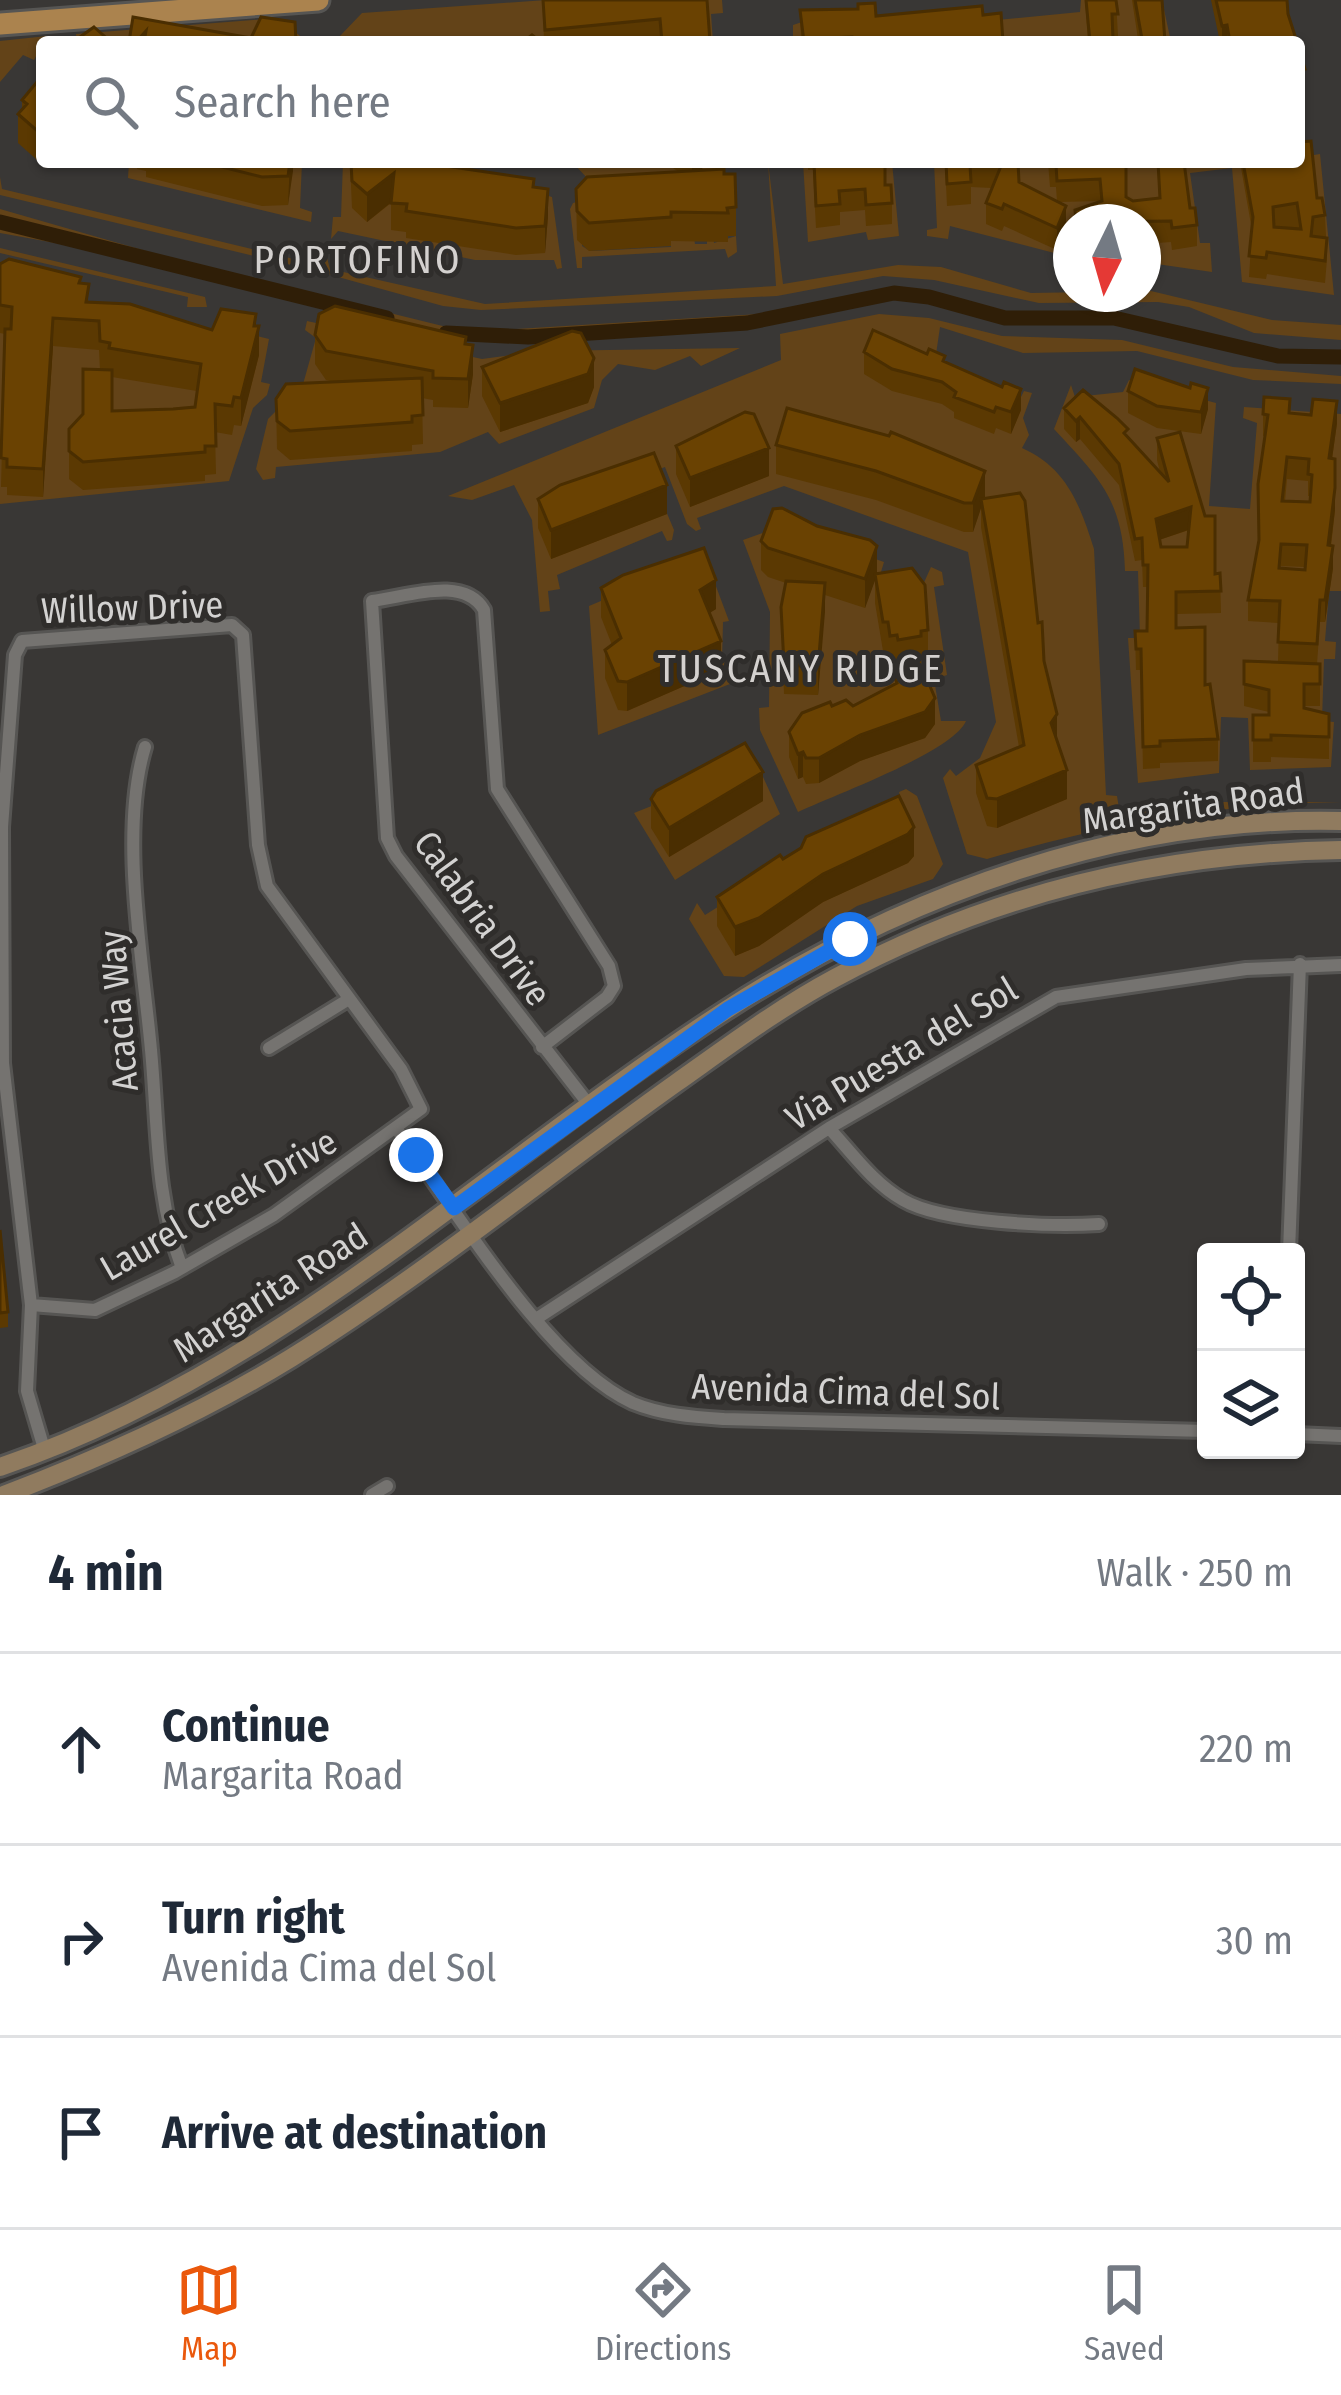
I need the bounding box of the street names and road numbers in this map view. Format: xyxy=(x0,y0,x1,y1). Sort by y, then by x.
street label: Willow Drive xyxy=(40,583,224,633)
street label: Margarita Road xyxy=(1080,769,1307,843)
street label: Calabria Drive xyxy=(404,823,560,1015)
street label: Acacia Way xyxy=(90,929,148,1093)
street label: Via Puesta del Sol xyxy=(778,967,1025,1140)
street label: Laurel Creek Drive xyxy=(92,1119,345,1290)
street label: Margarita Road xyxy=(165,1214,376,1372)
street label: Avenida Cima del Sol xyxy=(691,1365,1001,1419)

